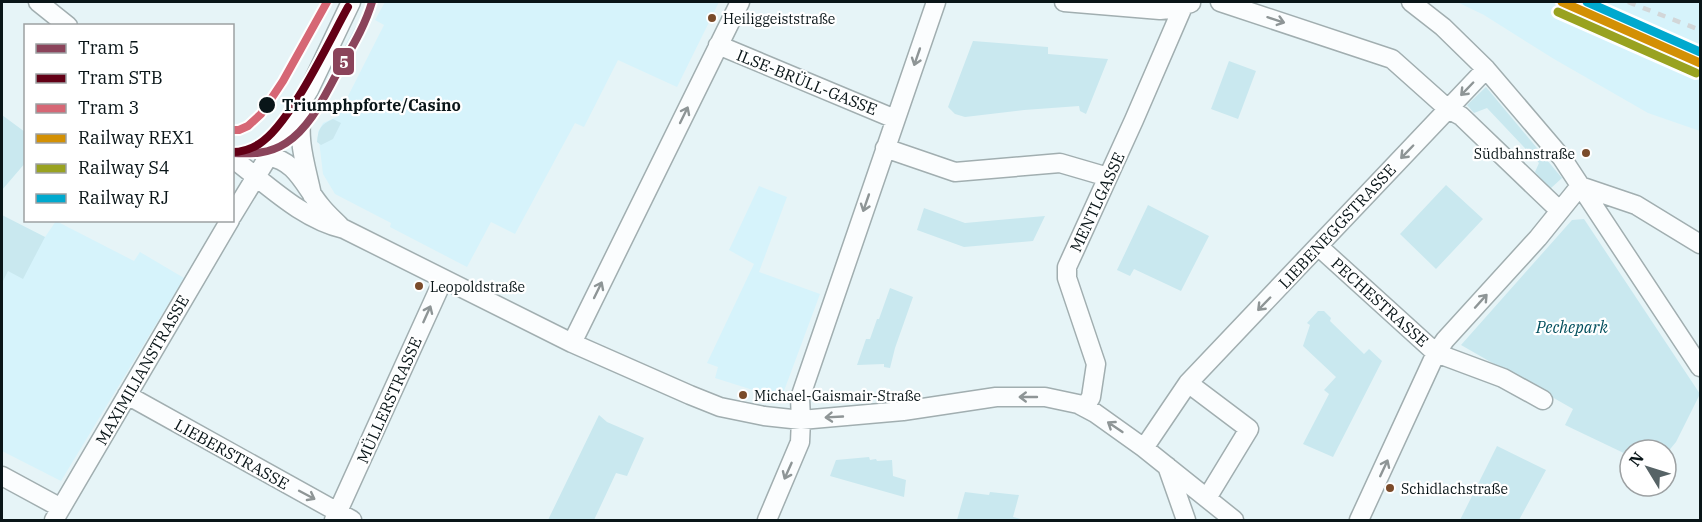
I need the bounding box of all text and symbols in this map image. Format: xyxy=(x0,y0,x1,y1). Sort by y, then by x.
place label: Heiliggeiststraße xyxy=(723,10,835,28)
marker: Heiliggeiststraße xyxy=(706,12,718,24)
one-way arrow xyxy=(1266,15,1285,26)
legend xyxy=(24,24,234,222)
text: Tram 5 xyxy=(78,36,139,59)
street label: ILSE-BRÜLL-GASSE xyxy=(734,45,880,119)
line badge: 5 xyxy=(332,47,355,76)
one-way arrow xyxy=(911,47,922,66)
text: 5 xyxy=(339,52,349,72)
text: Tram STB xyxy=(78,66,163,89)
one-way arrow xyxy=(1460,82,1474,97)
marker: Triumphpforte/Casino xyxy=(257,95,277,115)
place label: Triumphpforte/Casino xyxy=(282,95,461,115)
text: Tram 3 xyxy=(78,96,139,119)
one-way arrow xyxy=(678,107,690,124)
text: Railway REX1 xyxy=(78,126,195,149)
one-way arrow xyxy=(1400,144,1415,159)
place label: Südbahnstraße xyxy=(1474,145,1575,163)
marker: Südbahnstraße xyxy=(1580,147,1592,159)
street label: MENTLGASSE xyxy=(1065,149,1129,255)
text: Railway S4 xyxy=(78,156,170,179)
street label: LIEBENEGGSTRASSE xyxy=(1274,160,1400,292)
text: Railway RJ xyxy=(78,186,169,209)
one-way arrow xyxy=(860,194,871,212)
street label: PECHESTRASSE xyxy=(1327,253,1433,351)
place label: Leopoldstraße xyxy=(430,278,525,296)
marker: Leopoldstraße xyxy=(413,280,425,292)
one-way arrow xyxy=(592,282,604,299)
street label: MAXIMILIANSTRASSE xyxy=(91,291,193,449)
one-way arrow xyxy=(1474,293,1488,308)
one-way arrow xyxy=(1257,297,1271,312)
one-way arrow xyxy=(423,305,434,323)
park label: Pechepark xyxy=(1535,317,1608,337)
street label: MÜLLERSTRASSE xyxy=(352,334,426,466)
place label: Michael-Gaismair-Straße xyxy=(754,387,921,405)
marker: Michael-Gaismair-Straße xyxy=(737,389,749,401)
one-way arrow xyxy=(1019,391,1039,403)
one-way arrow xyxy=(825,411,845,422)
street label: LIEBERSTRASSE xyxy=(171,414,293,494)
one-way arrow xyxy=(1108,421,1124,433)
north arrow xyxy=(1618,438,1678,498)
text: N xyxy=(1624,448,1648,470)
one-way arrow xyxy=(1378,459,1390,477)
one-way arrow xyxy=(781,462,792,480)
place label: Schidlachstraße xyxy=(1401,480,1508,498)
marker: Schidlachstraße xyxy=(1384,482,1396,494)
one-way arrow xyxy=(297,490,315,501)

